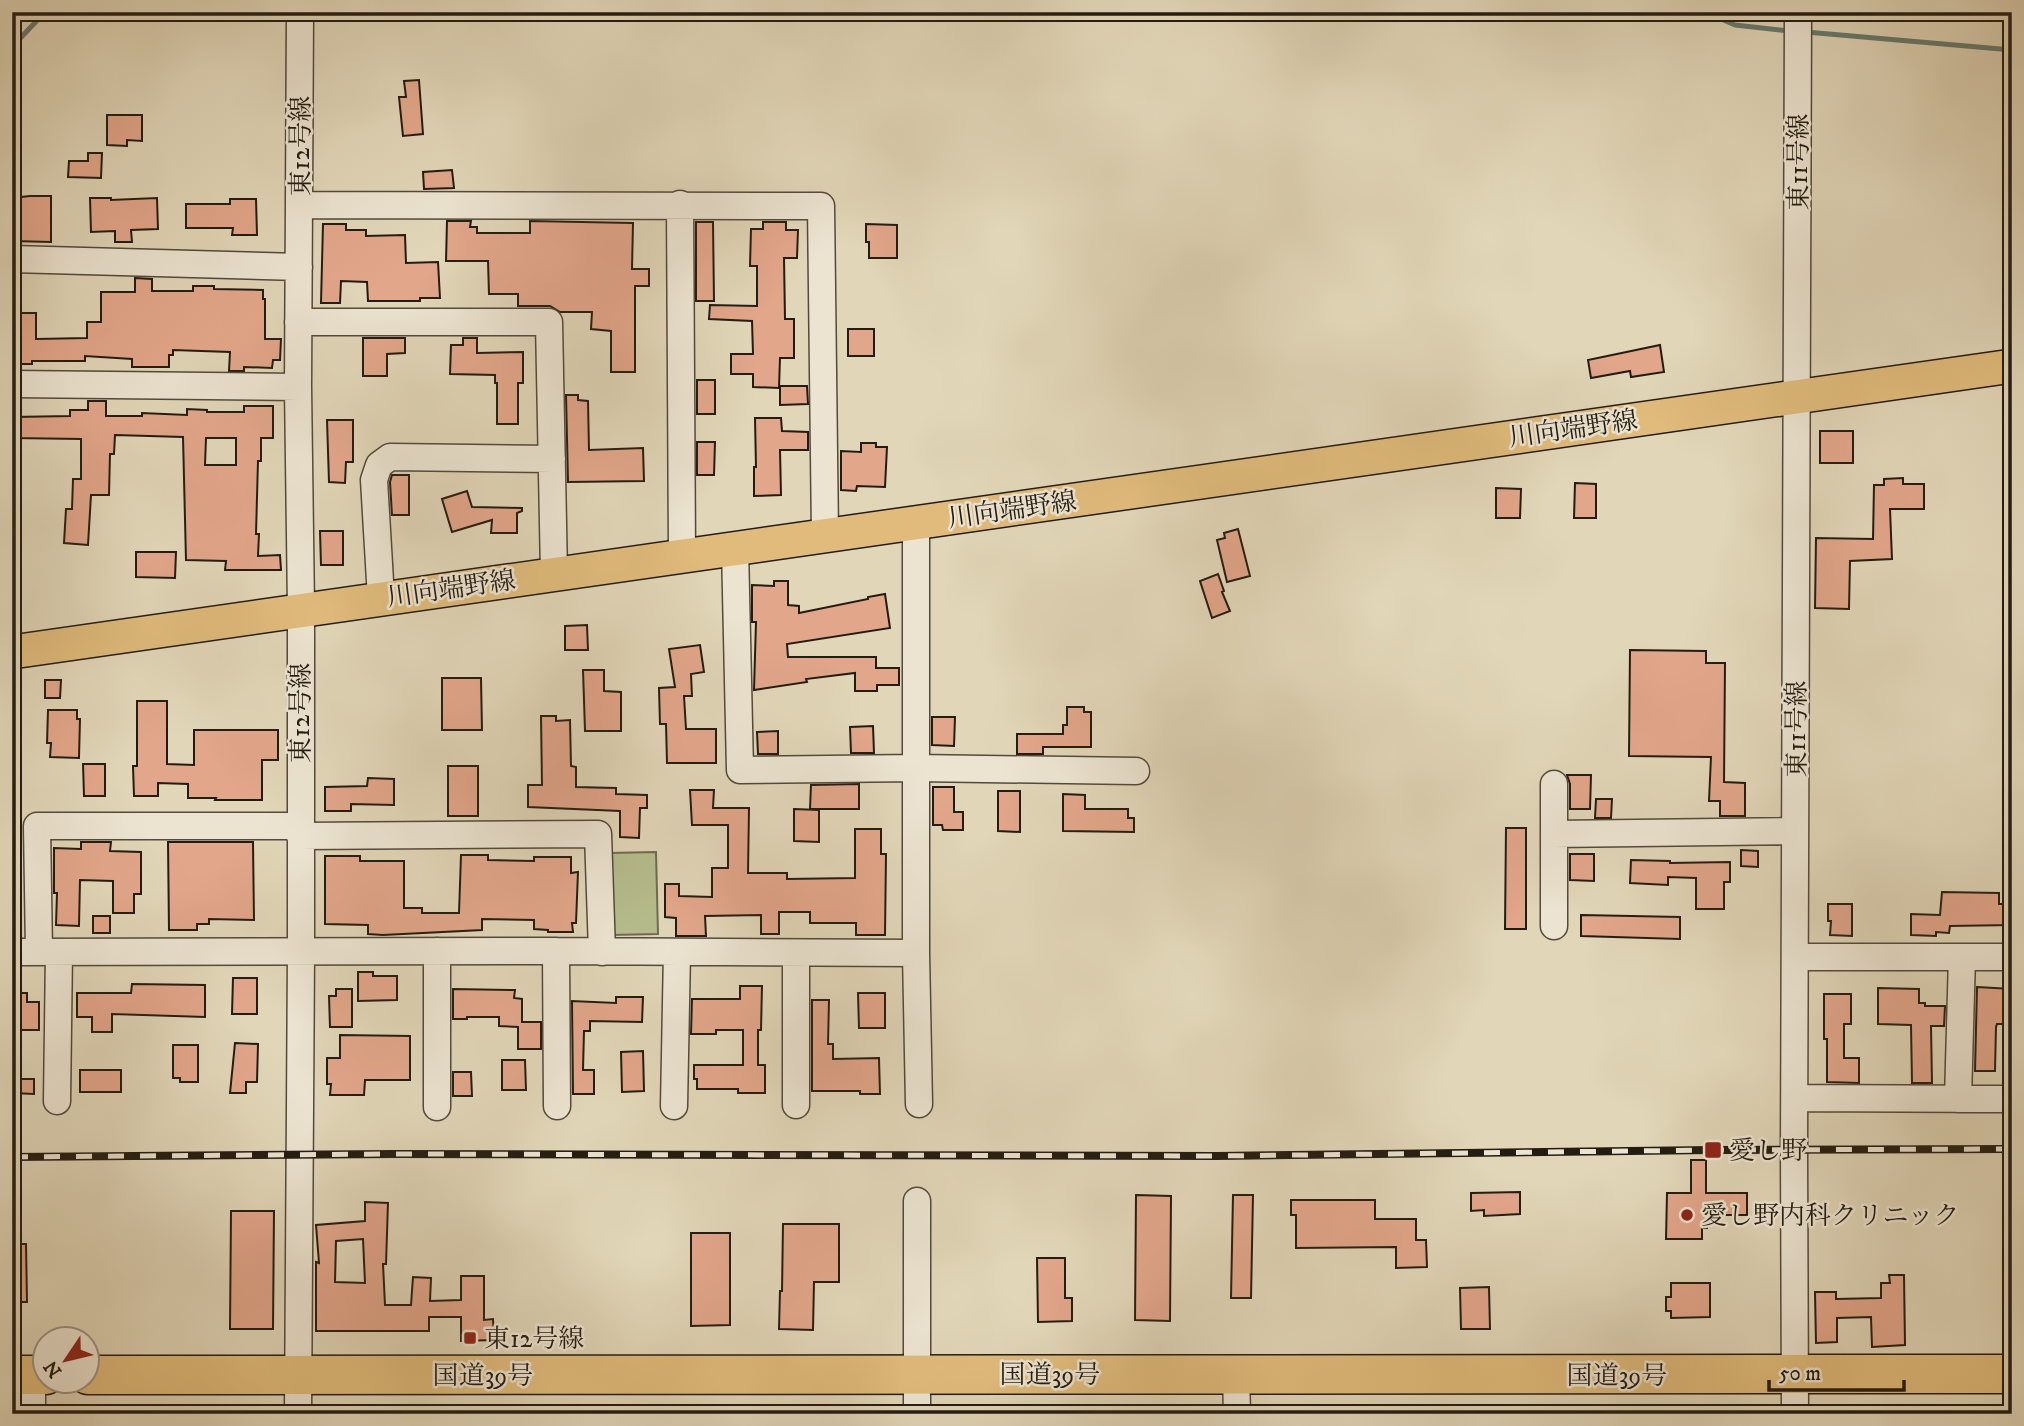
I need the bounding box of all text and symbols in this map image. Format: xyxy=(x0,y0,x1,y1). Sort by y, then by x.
street label: 東12号線 xyxy=(285,96,318,196)
street label: 東11号線 xyxy=(1783,113,1816,211)
street label: 川向端野線 xyxy=(1507,404,1640,455)
street label: 川向端野線 xyxy=(946,485,1079,536)
street label: 川向端野線 xyxy=(385,564,518,615)
street label: 東12号線 xyxy=(285,663,318,763)
street label: 東11号線 xyxy=(1781,680,1814,778)
place label: 愛し野 xyxy=(1729,1135,1807,1168)
marker: 愛し野 xyxy=(1703,1140,1723,1160)
place label: 愛し野内科クリニック xyxy=(1701,1200,1959,1233)
marker: 愛し野内科クリニック xyxy=(1679,1207,1695,1223)
place label: 東12号線 xyxy=(484,1323,584,1356)
north arrow xyxy=(32,1324,102,1394)
marker: 東12号線 xyxy=(462,1330,478,1346)
scale bar xyxy=(1769,1349,1903,1393)
text: N xyxy=(39,1356,67,1382)
street label: 国道39号 xyxy=(1000,1359,1100,1392)
street label: 国道39号 xyxy=(433,1360,533,1393)
street label: 国道39号 xyxy=(1567,1360,1667,1393)
text: 50 m xyxy=(1779,1361,1821,1387)

